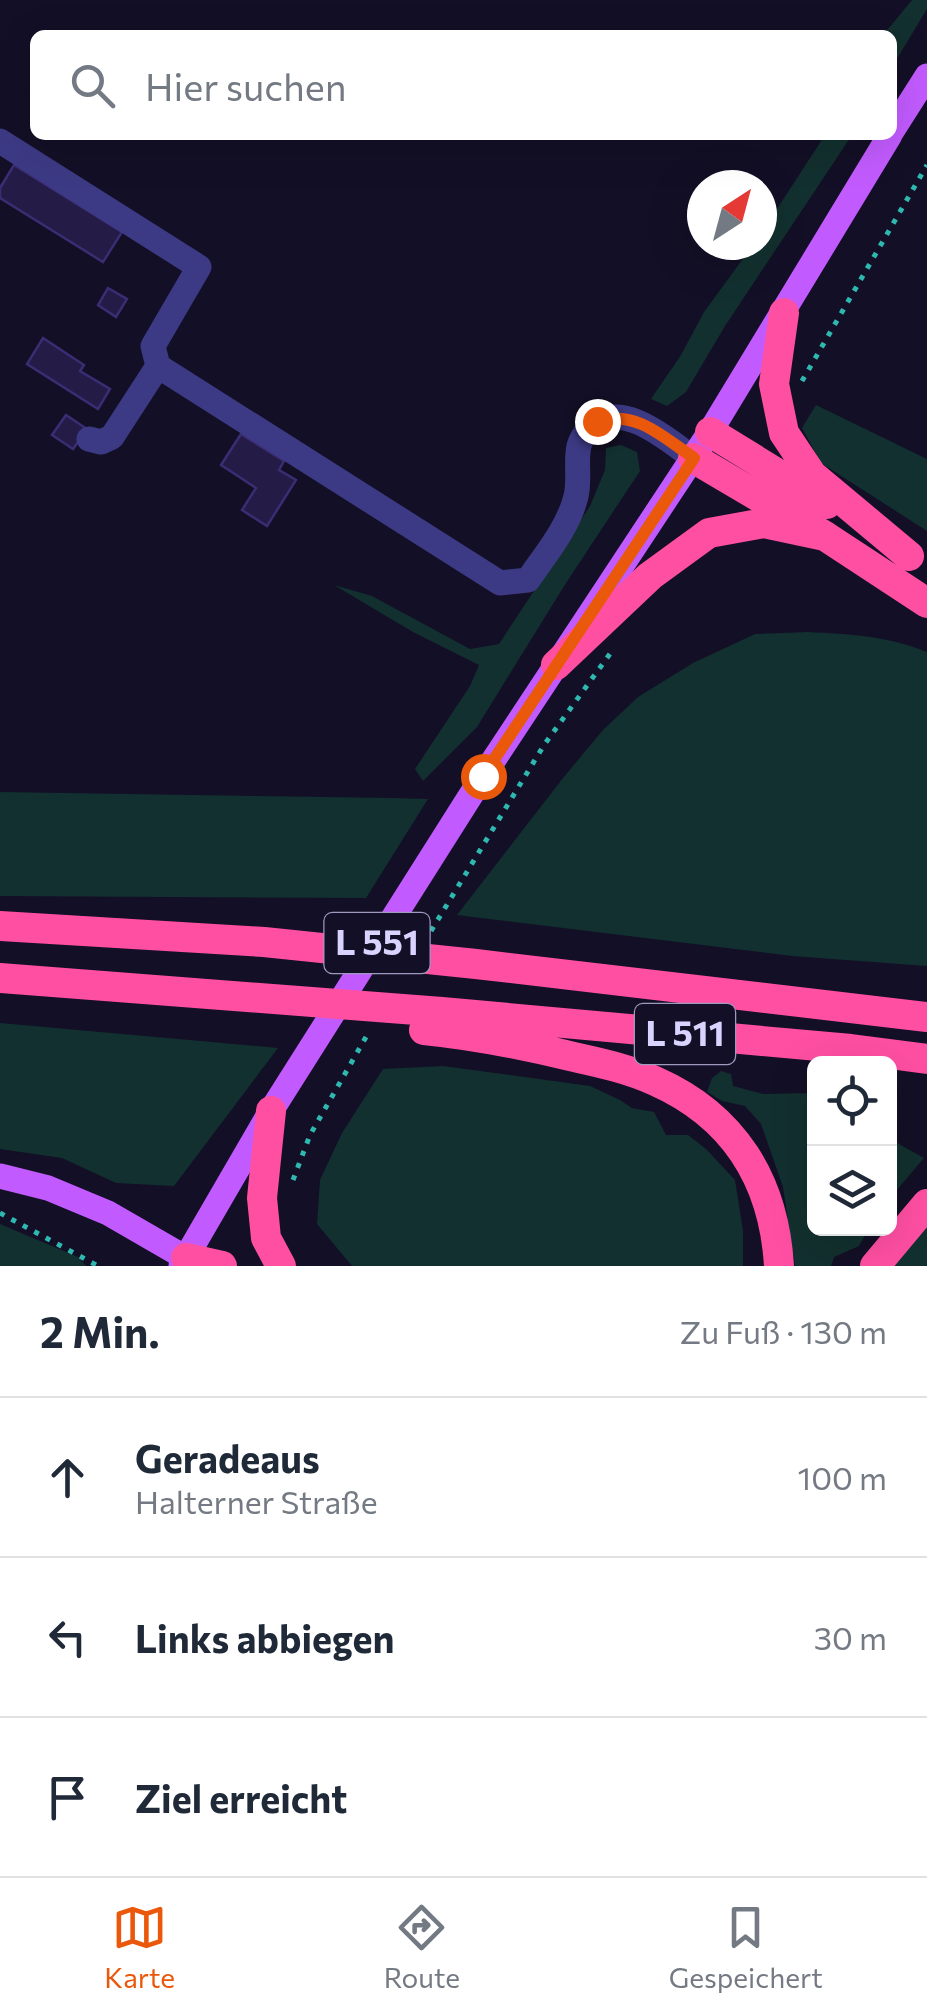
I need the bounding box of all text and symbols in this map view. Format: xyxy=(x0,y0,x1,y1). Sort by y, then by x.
search box xyxy=(30,30,897,140)
icon: search xyxy=(65,58,120,113)
text: Hier suchen xyxy=(145,62,347,109)
north arrow xyxy=(687,170,777,260)
route end xyxy=(575,399,621,445)
route start xyxy=(461,754,507,800)
road number: L 551 xyxy=(324,913,430,973)
road number: L 511 xyxy=(635,1004,735,1064)
map controls xyxy=(807,1056,897,1236)
button: locate xyxy=(807,1056,897,1146)
button: layers xyxy=(807,1146,897,1236)
text: 2 Min. xyxy=(40,1305,160,1357)
text: Zu Fuß · 130 m xyxy=(680,1311,887,1351)
text: Geradeaus xyxy=(135,1434,320,1481)
icon: ahead xyxy=(40,1450,95,1505)
text: 100 m xyxy=(798,1457,887,1497)
text: Halterner Straße xyxy=(135,1481,378,1521)
icon: left xyxy=(40,1610,95,1665)
text: Links abbiegen xyxy=(135,1614,395,1661)
text: 30 m xyxy=(814,1617,887,1657)
icon: arrive xyxy=(40,1770,95,1825)
text: Ziel erreicht xyxy=(135,1774,347,1821)
tab: Karte xyxy=(104,1900,175,1994)
tab: Route xyxy=(384,1900,460,1994)
tab: Gespeichert xyxy=(669,1900,823,1994)

